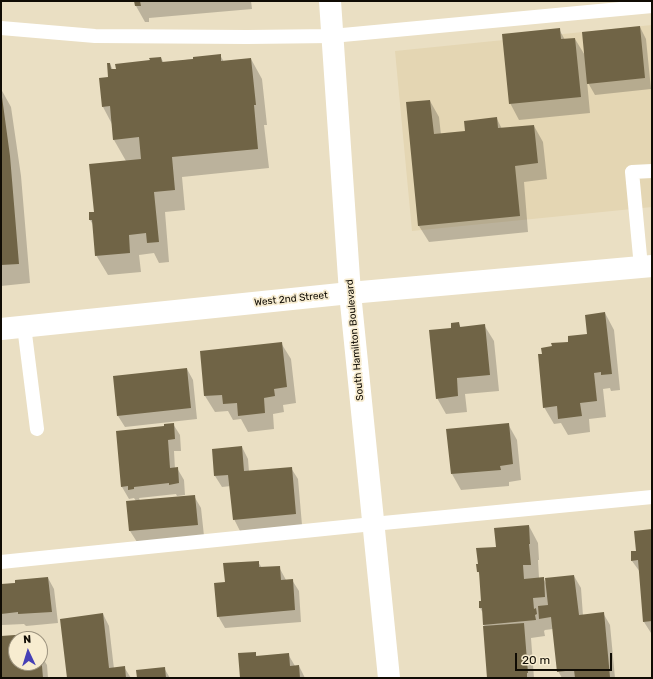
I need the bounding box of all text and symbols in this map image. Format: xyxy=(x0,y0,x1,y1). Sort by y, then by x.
street label: South Hamilton Boulevard xyxy=(344,279,366,401)
street label: West 2nd Street xyxy=(254,289,328,309)
north arrow xyxy=(8,631,48,671)
text: N xyxy=(23,633,32,646)
scale bar xyxy=(517,645,614,671)
text: 20 m xyxy=(522,653,550,667)

